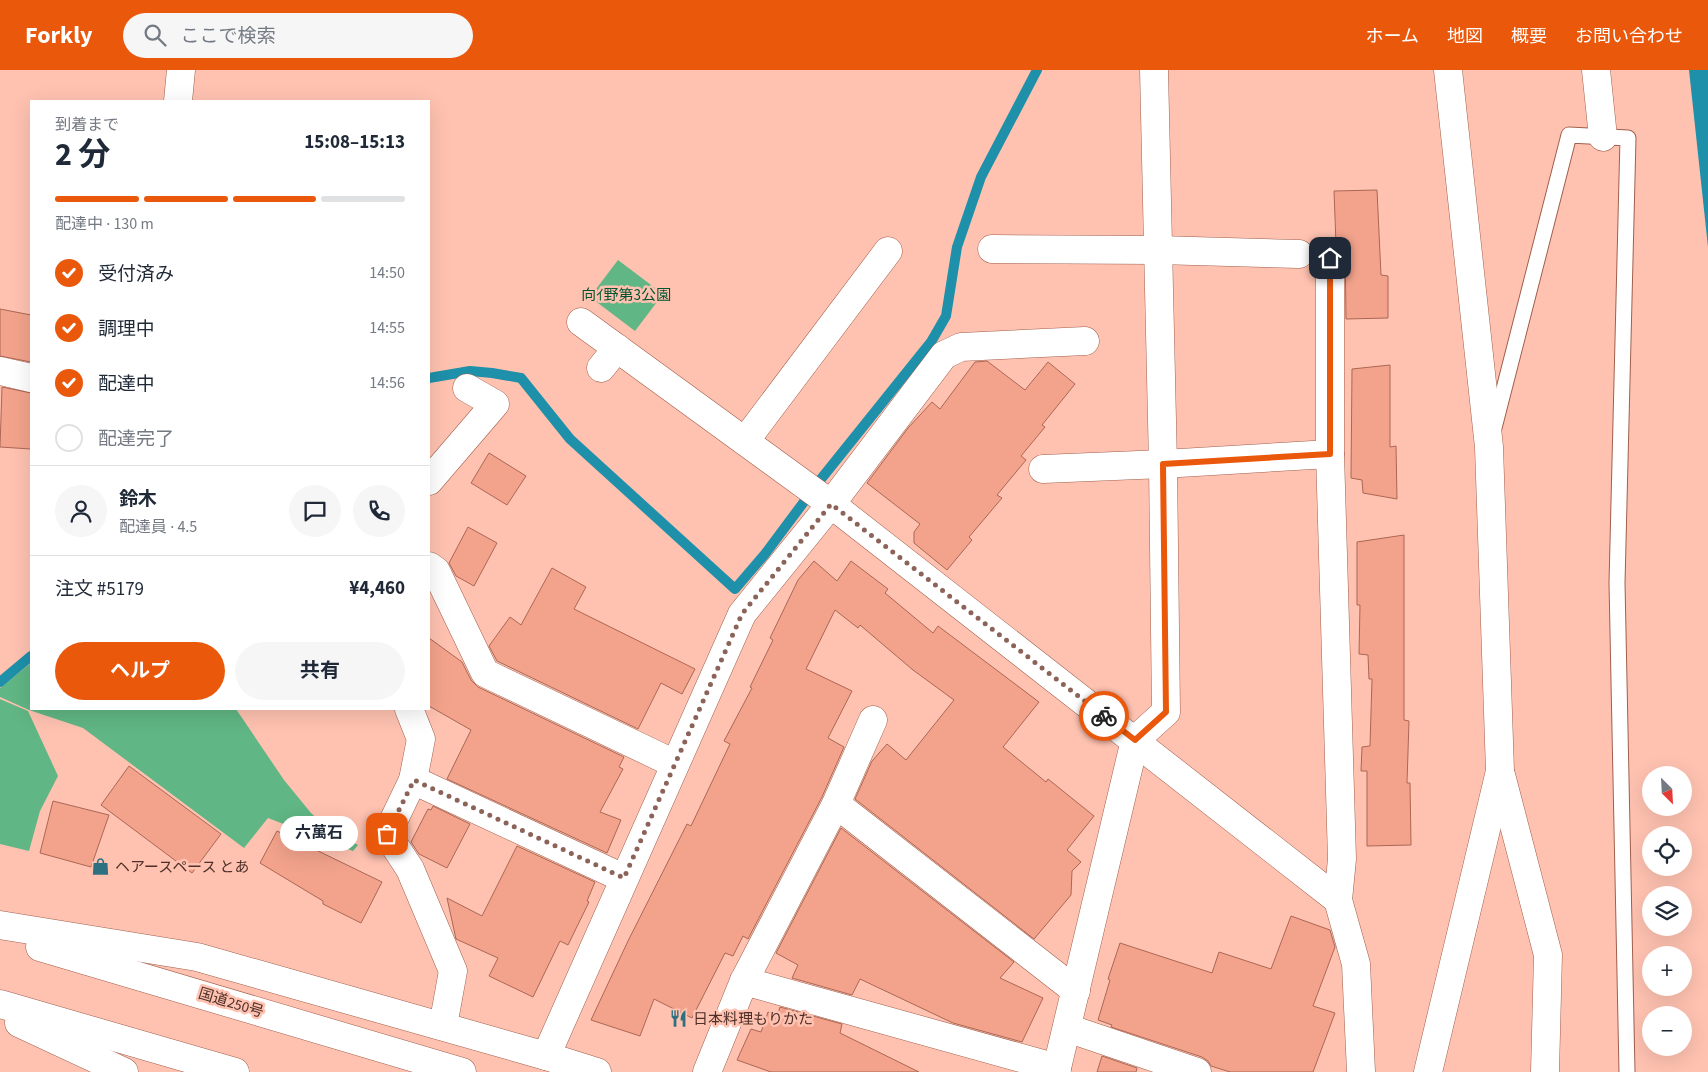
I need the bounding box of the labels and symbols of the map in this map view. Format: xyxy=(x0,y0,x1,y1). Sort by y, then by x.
pin xyxy=(1309,237,1351,279)
park label: 向ｲ野第3公園 xyxy=(581,285,671,306)
courier xyxy=(1079,691,1129,741)
north arrow xyxy=(1642,766,1692,816)
pin xyxy=(366,813,408,855)
callout: 六萬石 xyxy=(280,816,357,852)
shop icon: ヘアースペース とあ xyxy=(91,857,111,877)
place label: ヘアースペース とあ xyxy=(115,857,250,878)
street label: 国道250号 xyxy=(196,983,266,1023)
restaurant icon: 日本料理もりかた xyxy=(669,1009,689,1029)
place label: 日本料理もりかた xyxy=(693,1009,813,1030)

